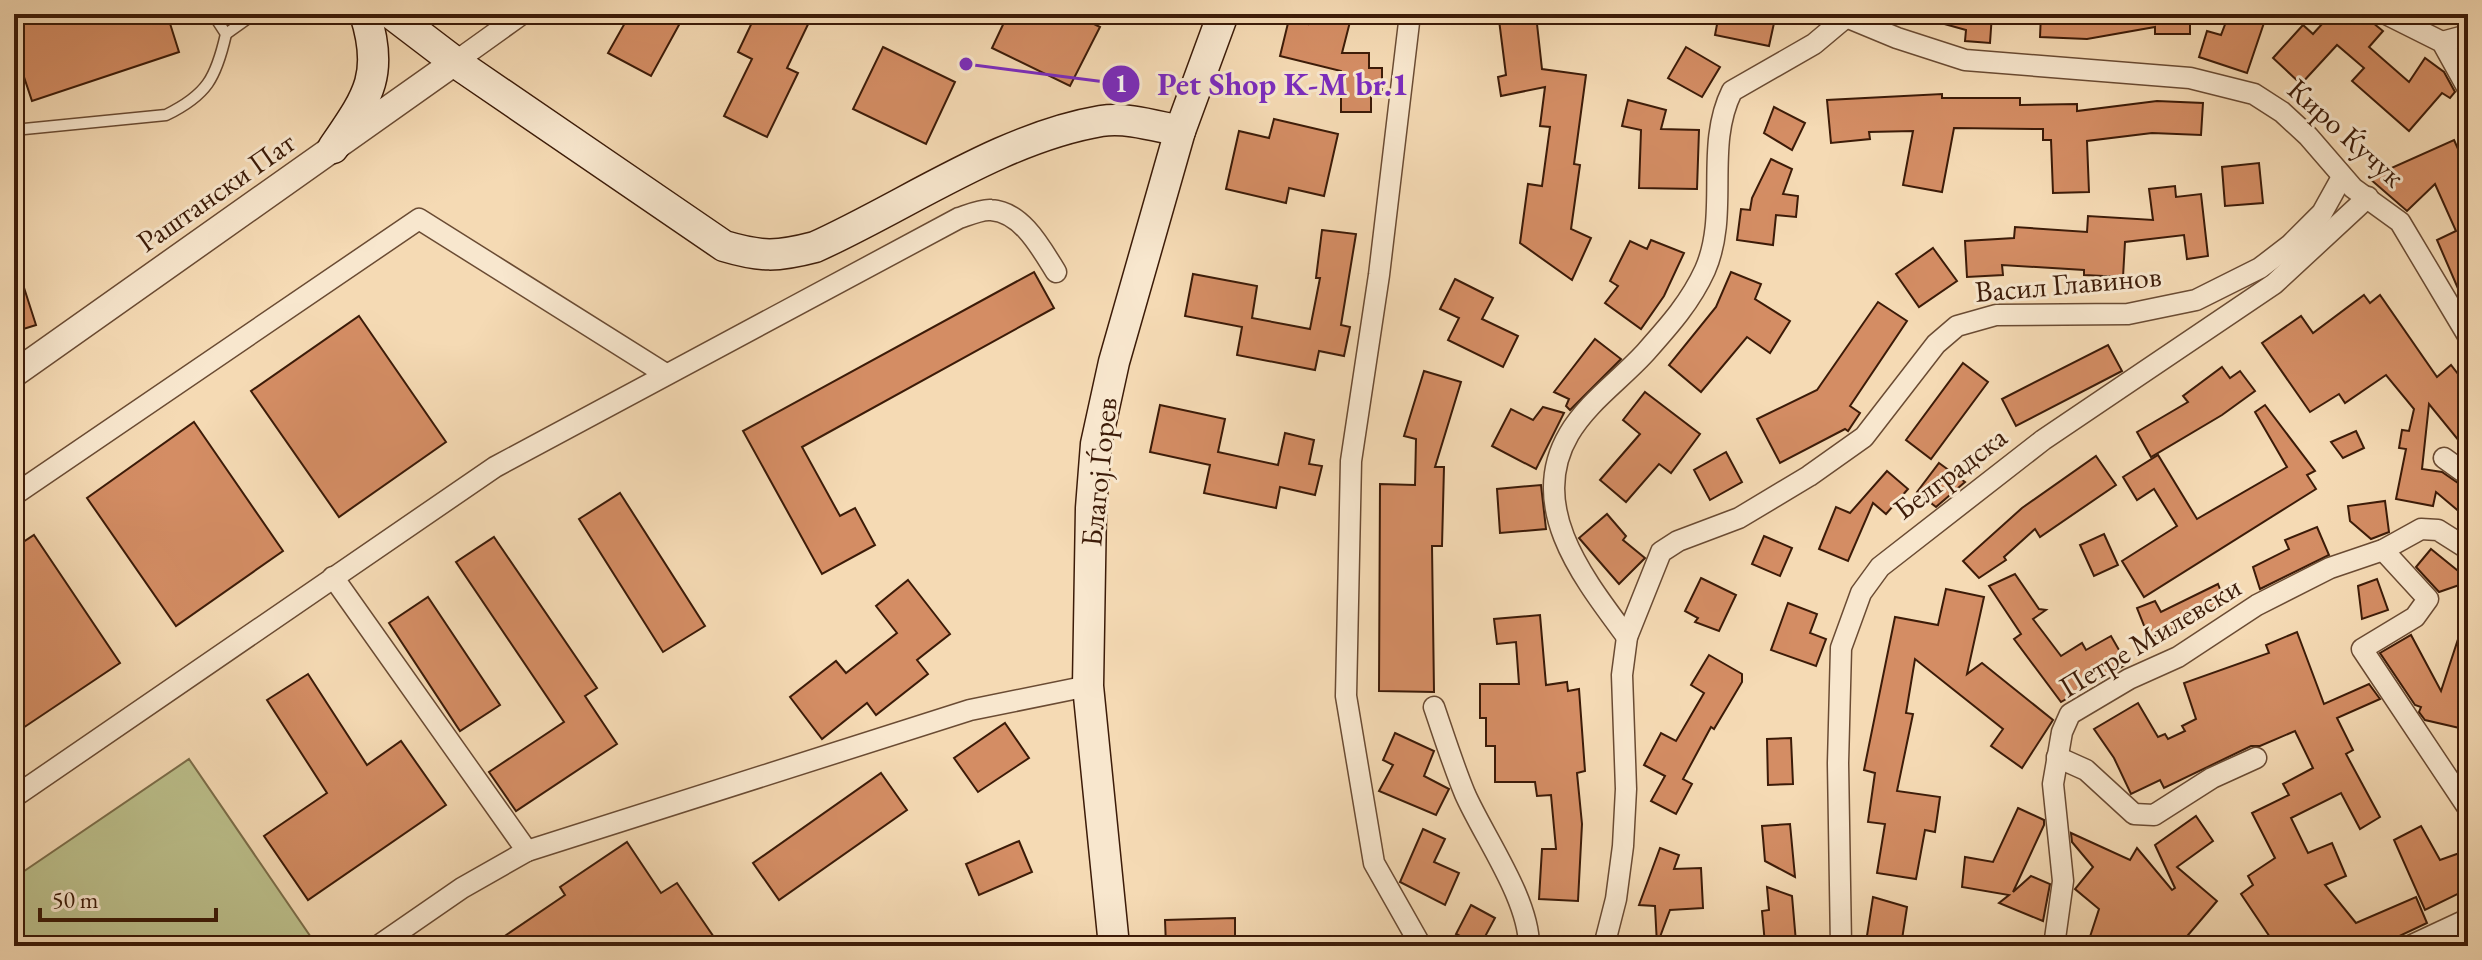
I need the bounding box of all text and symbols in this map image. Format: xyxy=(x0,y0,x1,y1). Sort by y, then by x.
callout: Pet Shop K-M br.1 xyxy=(1101,56,1425,112)
text: Pet Shop K-M br.1 xyxy=(1157,63,1409,105)
text: 1 xyxy=(1115,68,1127,99)
street label: Киро Ќучук xyxy=(2279,70,2413,196)
street label: Раштански Пат xyxy=(129,123,303,261)
street label: Васил Главинов xyxy=(1973,256,2163,311)
street label: Благој Ѓорев xyxy=(1071,395,1126,549)
street label: Белградска xyxy=(1885,417,2014,528)
street label: Петре Милевски xyxy=(2052,567,2248,706)
scale bar xyxy=(40,872,216,922)
text: 50 m xyxy=(52,884,99,915)

